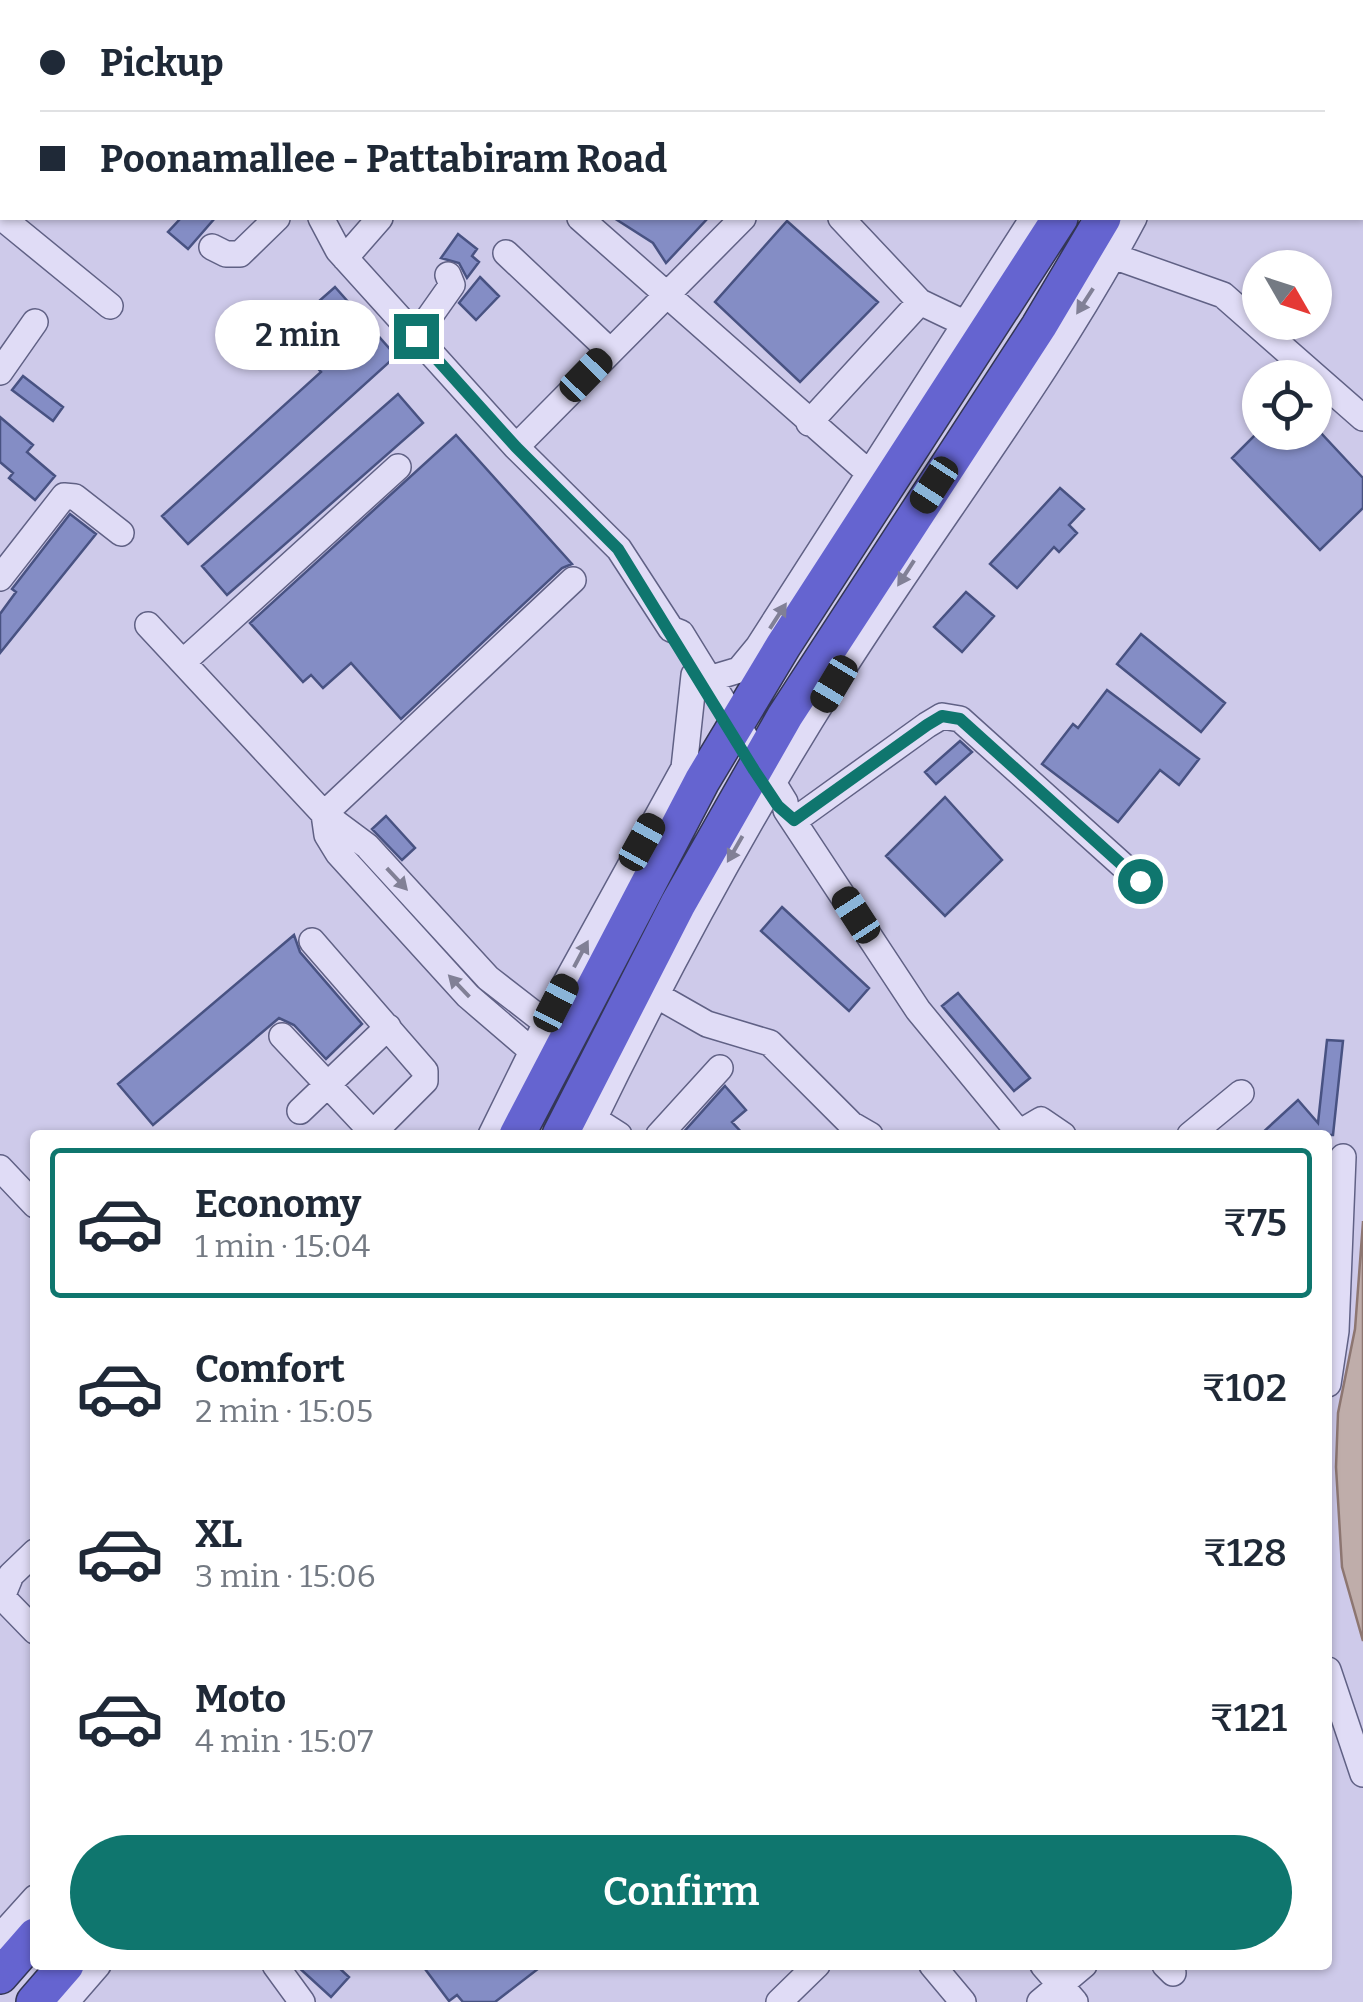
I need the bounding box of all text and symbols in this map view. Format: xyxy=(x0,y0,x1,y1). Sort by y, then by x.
text: Pickup xyxy=(100,40,224,86)
text: Poonamallee - Pattabiram Road xyxy=(100,136,667,182)
north arrow xyxy=(1242,250,1332,340)
map controls xyxy=(1242,250,1332,450)
one-way arrow xyxy=(1076,288,1094,315)
callout: 2 min xyxy=(216,301,381,371)
route end xyxy=(394,314,439,359)
text: 2 min xyxy=(255,316,340,354)
car xyxy=(554,343,618,407)
button: locate xyxy=(1242,360,1332,450)
car xyxy=(905,452,963,518)
one-way arrow xyxy=(897,559,916,587)
one-way arrow xyxy=(768,602,786,630)
car xyxy=(806,651,862,717)
car xyxy=(614,808,670,876)
one-way arrow xyxy=(727,835,744,863)
route start xyxy=(1118,859,1163,904)
one-way arrow xyxy=(385,866,408,890)
car xyxy=(827,882,885,948)
one-way arrow xyxy=(572,940,590,968)
car xyxy=(529,969,583,1037)
one-way arrow xyxy=(448,974,471,998)
icon: car xyxy=(75,1178,165,1268)
text: Economy xyxy=(195,1181,361,1227)
text: ₹75 xyxy=(1223,1200,1287,1246)
text: 1 min · 15:04 xyxy=(195,1227,370,1265)
icon: car xyxy=(75,1343,165,1433)
text: Comfort xyxy=(195,1346,345,1392)
text: ₹102 xyxy=(1201,1365,1287,1411)
text: 2 min · 15:05 xyxy=(195,1392,373,1430)
icon: car xyxy=(75,1508,165,1598)
text: XL xyxy=(195,1511,242,1557)
text: ₹128 xyxy=(1203,1530,1287,1576)
text: 3 min · 15:06 xyxy=(195,1557,376,1595)
icon: car xyxy=(75,1673,165,1763)
text: Moto xyxy=(195,1676,286,1722)
text: ₹121 xyxy=(1210,1695,1287,1741)
text: 4 min · 15:07 xyxy=(195,1722,373,1760)
button: Confirm xyxy=(70,1835,1292,1950)

